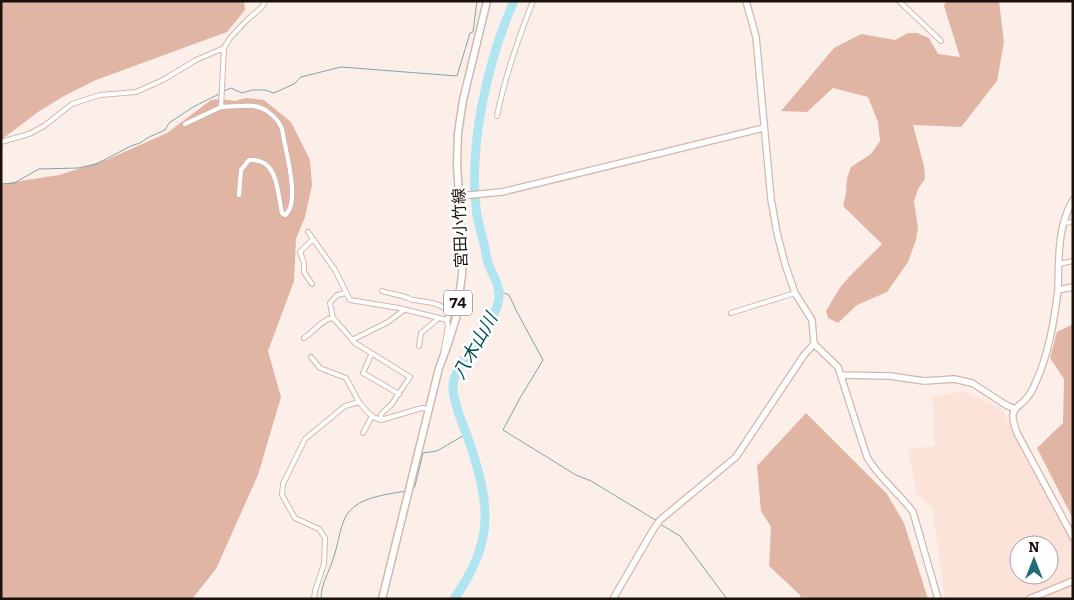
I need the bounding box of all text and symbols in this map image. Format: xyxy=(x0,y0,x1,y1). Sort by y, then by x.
street label: 宮田小竹線 xyxy=(449,188,471,268)
road number: 74 xyxy=(444,290,472,316)
water label: 八木山川 xyxy=(448,307,503,383)
north arrow xyxy=(1009,535,1059,585)
text: N xyxy=(1029,539,1040,556)

